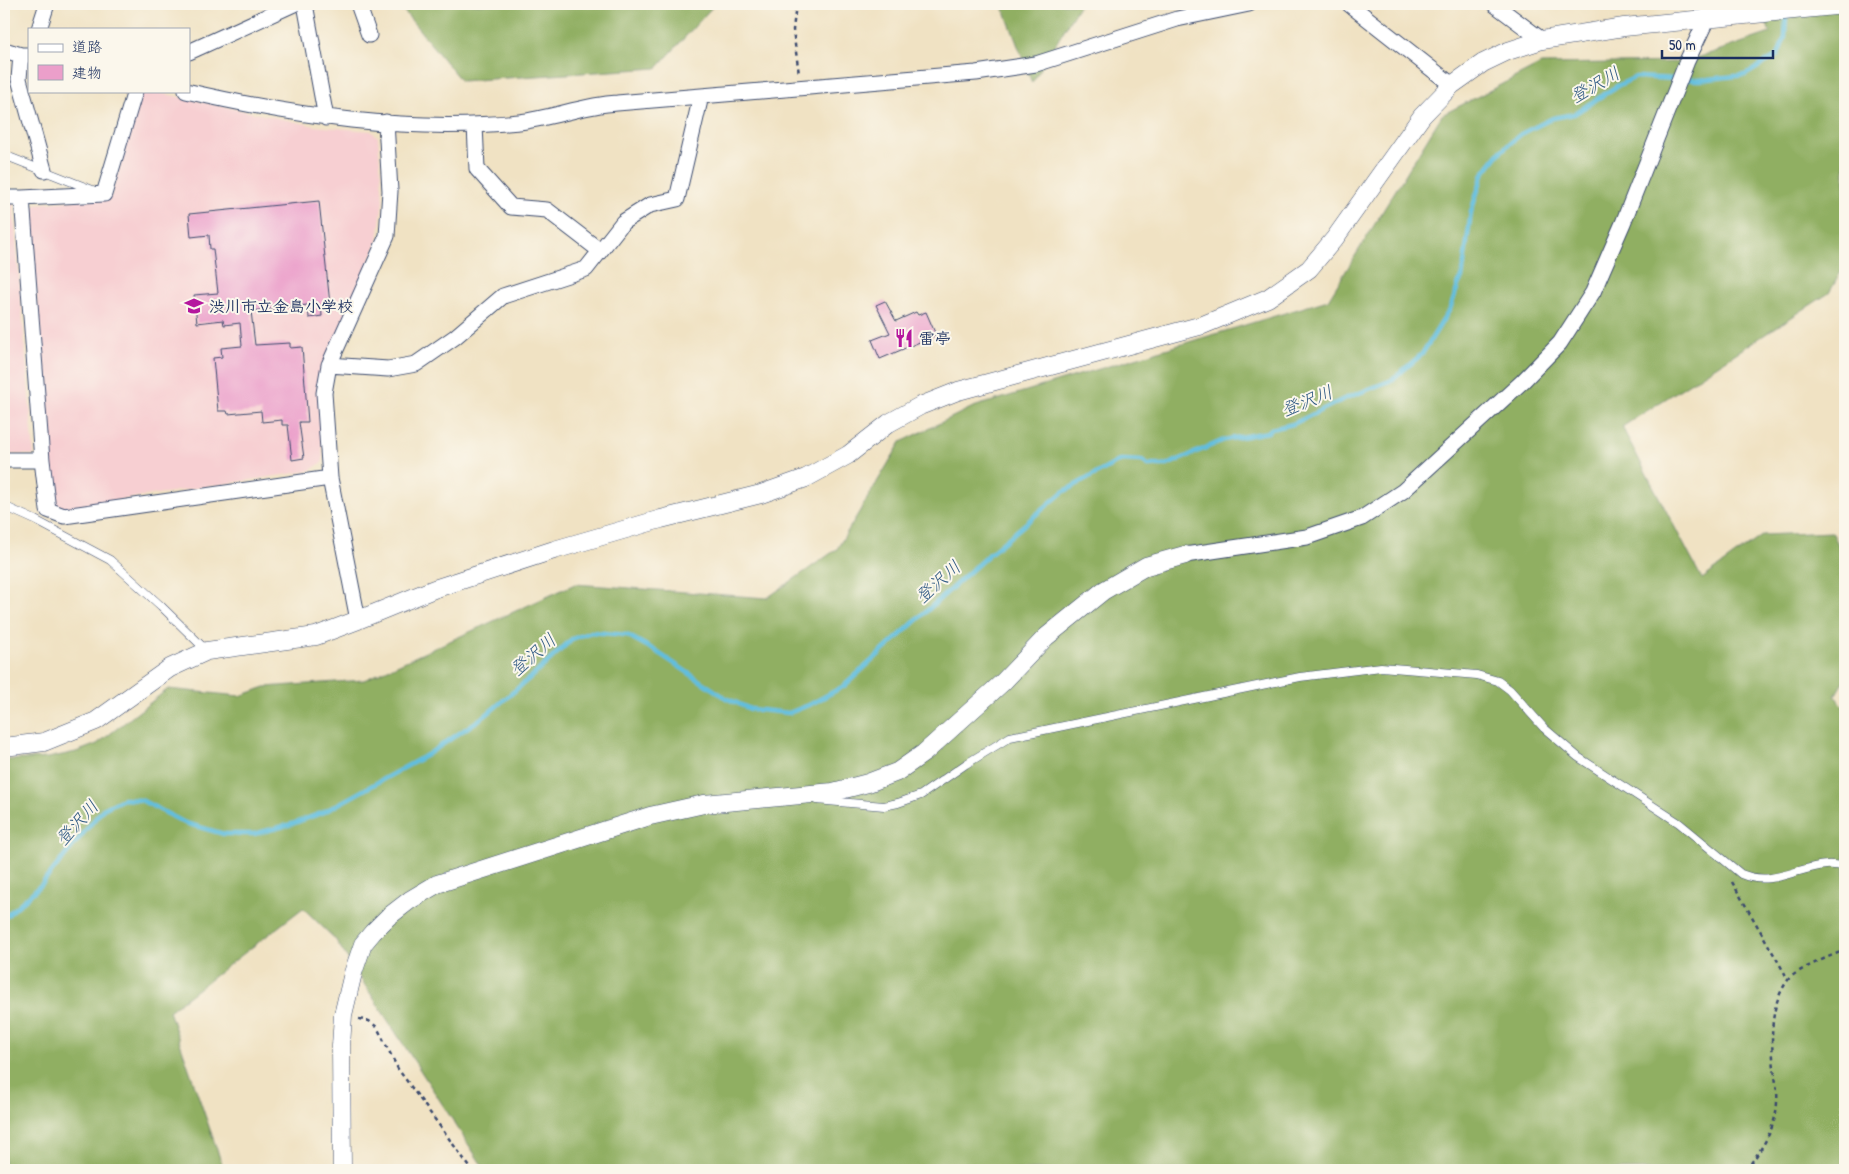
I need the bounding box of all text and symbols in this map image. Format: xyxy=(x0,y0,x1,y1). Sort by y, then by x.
legend xyxy=(28,28,190,92)
scale bar xyxy=(1662,28,1773,60)
text: 50 m xyxy=(1669,34,1696,55)
text: 道路 xyxy=(72,36,102,57)
water label: 登沢川 xyxy=(1565,60,1624,109)
text: 建物 xyxy=(72,62,102,83)
school or university icon: 渋川市立金島小学校 xyxy=(183,295,205,317)
place label: 渋川市立金島小学校 xyxy=(209,295,353,317)
restaurant icon: 雷亭 xyxy=(893,327,915,349)
place label: 雷亭 xyxy=(919,327,951,349)
water label: 登沢川 xyxy=(1277,379,1337,422)
water label: 登沢川 xyxy=(909,554,966,609)
water label: 登沢川 xyxy=(504,627,561,682)
water label: 登沢川 xyxy=(49,794,104,851)

